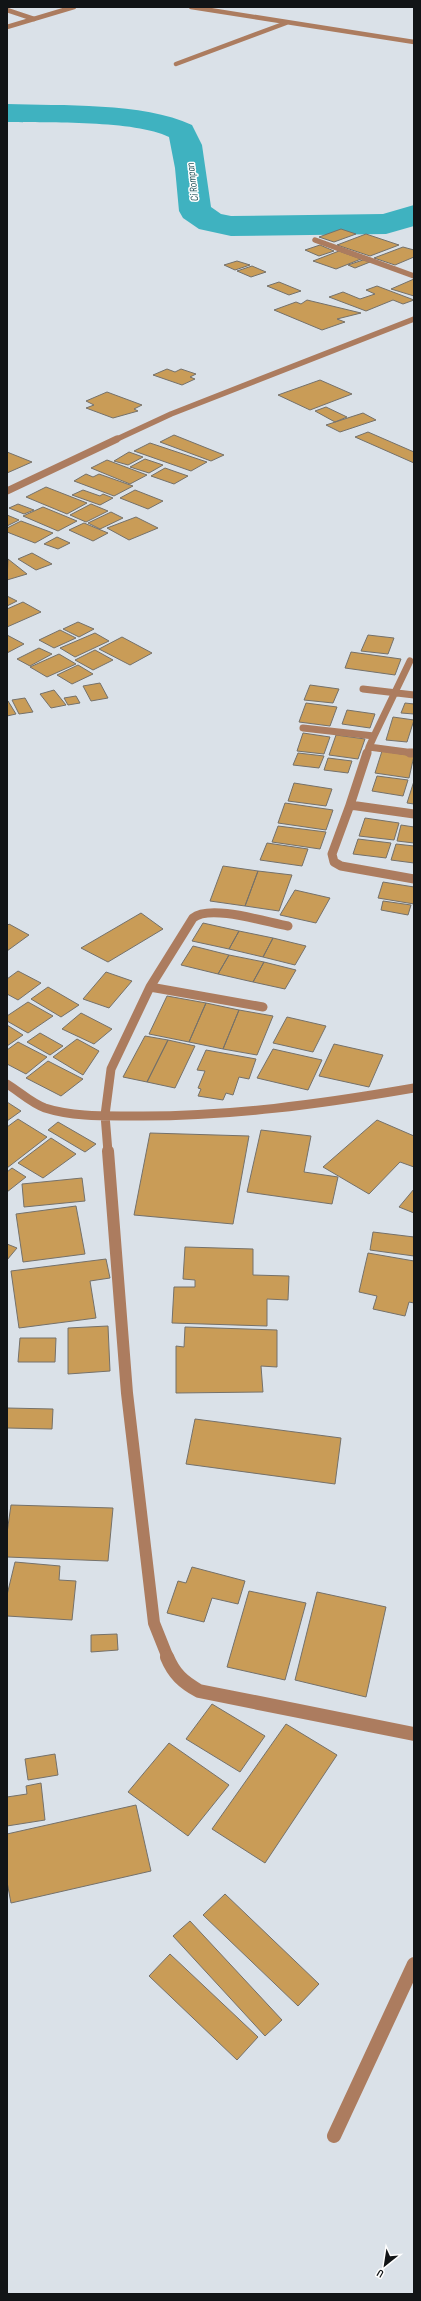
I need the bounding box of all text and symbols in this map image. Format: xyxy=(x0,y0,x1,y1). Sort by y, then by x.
water label: Ci Rompan xyxy=(184,162,201,202)
north arrow xyxy=(365,2245,405,2285)
text: U xyxy=(374,2266,386,2280)

